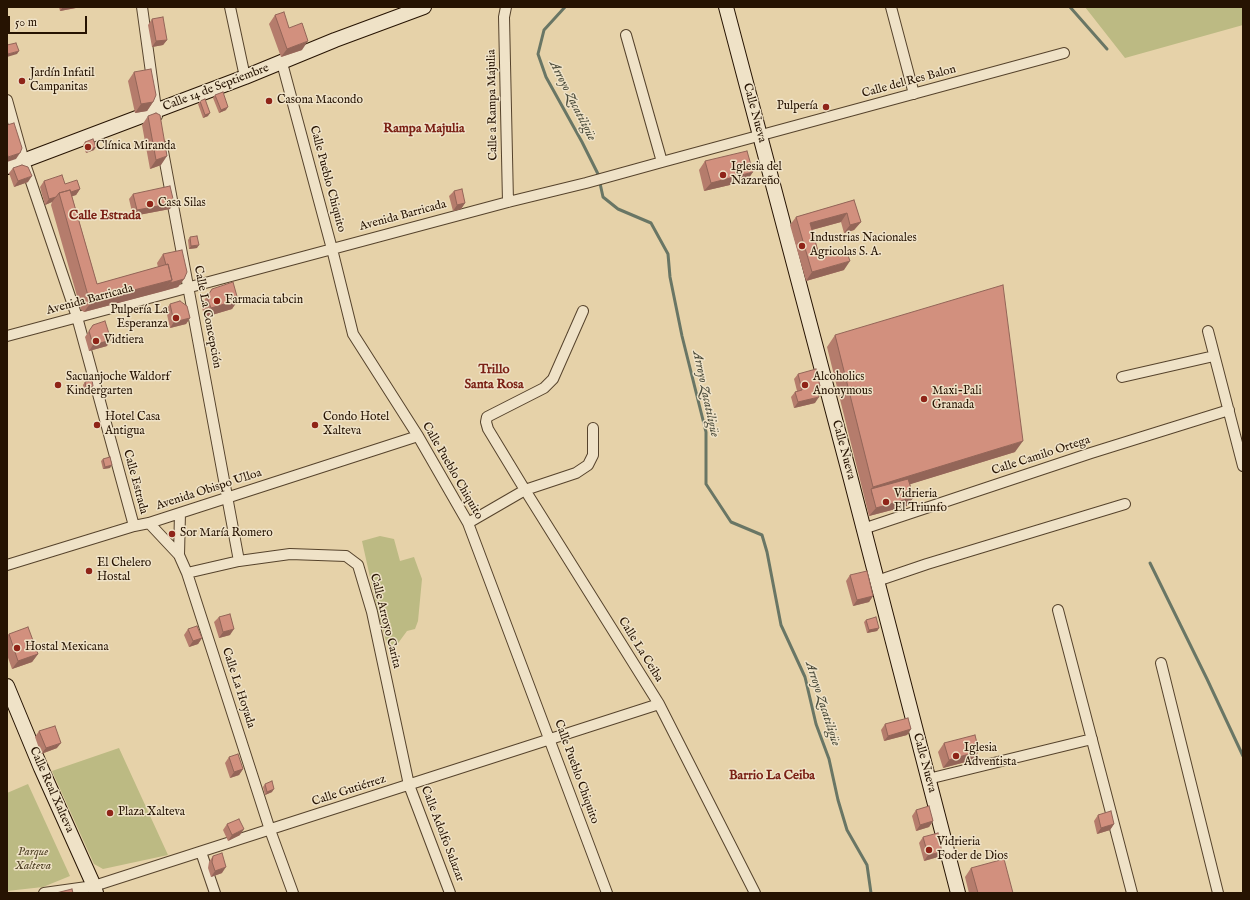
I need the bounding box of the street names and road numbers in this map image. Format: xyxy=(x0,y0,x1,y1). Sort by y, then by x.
street label: Calle a Rampa Majulia xyxy=(485,49,501,161)
street label: Calle 14 de Septiembre xyxy=(161,61,271,115)
street label: Calle del Res Balon xyxy=(860,63,958,101)
street label: Calle Nueva xyxy=(739,82,769,144)
street label: Calle Pueblo Chiquito xyxy=(306,124,348,234)
street label: Avenida Barricada xyxy=(358,197,448,235)
street label: Calle La Concepción xyxy=(190,264,224,370)
street label: Avenida Barricada xyxy=(45,281,135,319)
street label: Calle Nueva xyxy=(828,419,858,481)
street label: Calle Pueblo Chiquito xyxy=(418,420,486,522)
street label: Calle Camilo Ortega xyxy=(990,433,1092,479)
street label: Calle Estrada xyxy=(119,448,151,516)
street label: Avenida Obispo Ulloa xyxy=(154,466,264,514)
street label: Calle Arroyo Carita xyxy=(366,572,404,670)
street label: Calle La Ceiba xyxy=(614,615,666,685)
street label: Calle La Hoyada xyxy=(218,646,258,730)
street label: Calle Pueblo Chiquito xyxy=(550,718,602,826)
street label: Calle Nueva xyxy=(909,732,939,794)
street label: Calle Real Xalteva xyxy=(26,745,76,835)
street label: Calle Gutiérrez xyxy=(310,772,388,810)
street label: Calle Adolfo Salazar xyxy=(417,784,467,884)

